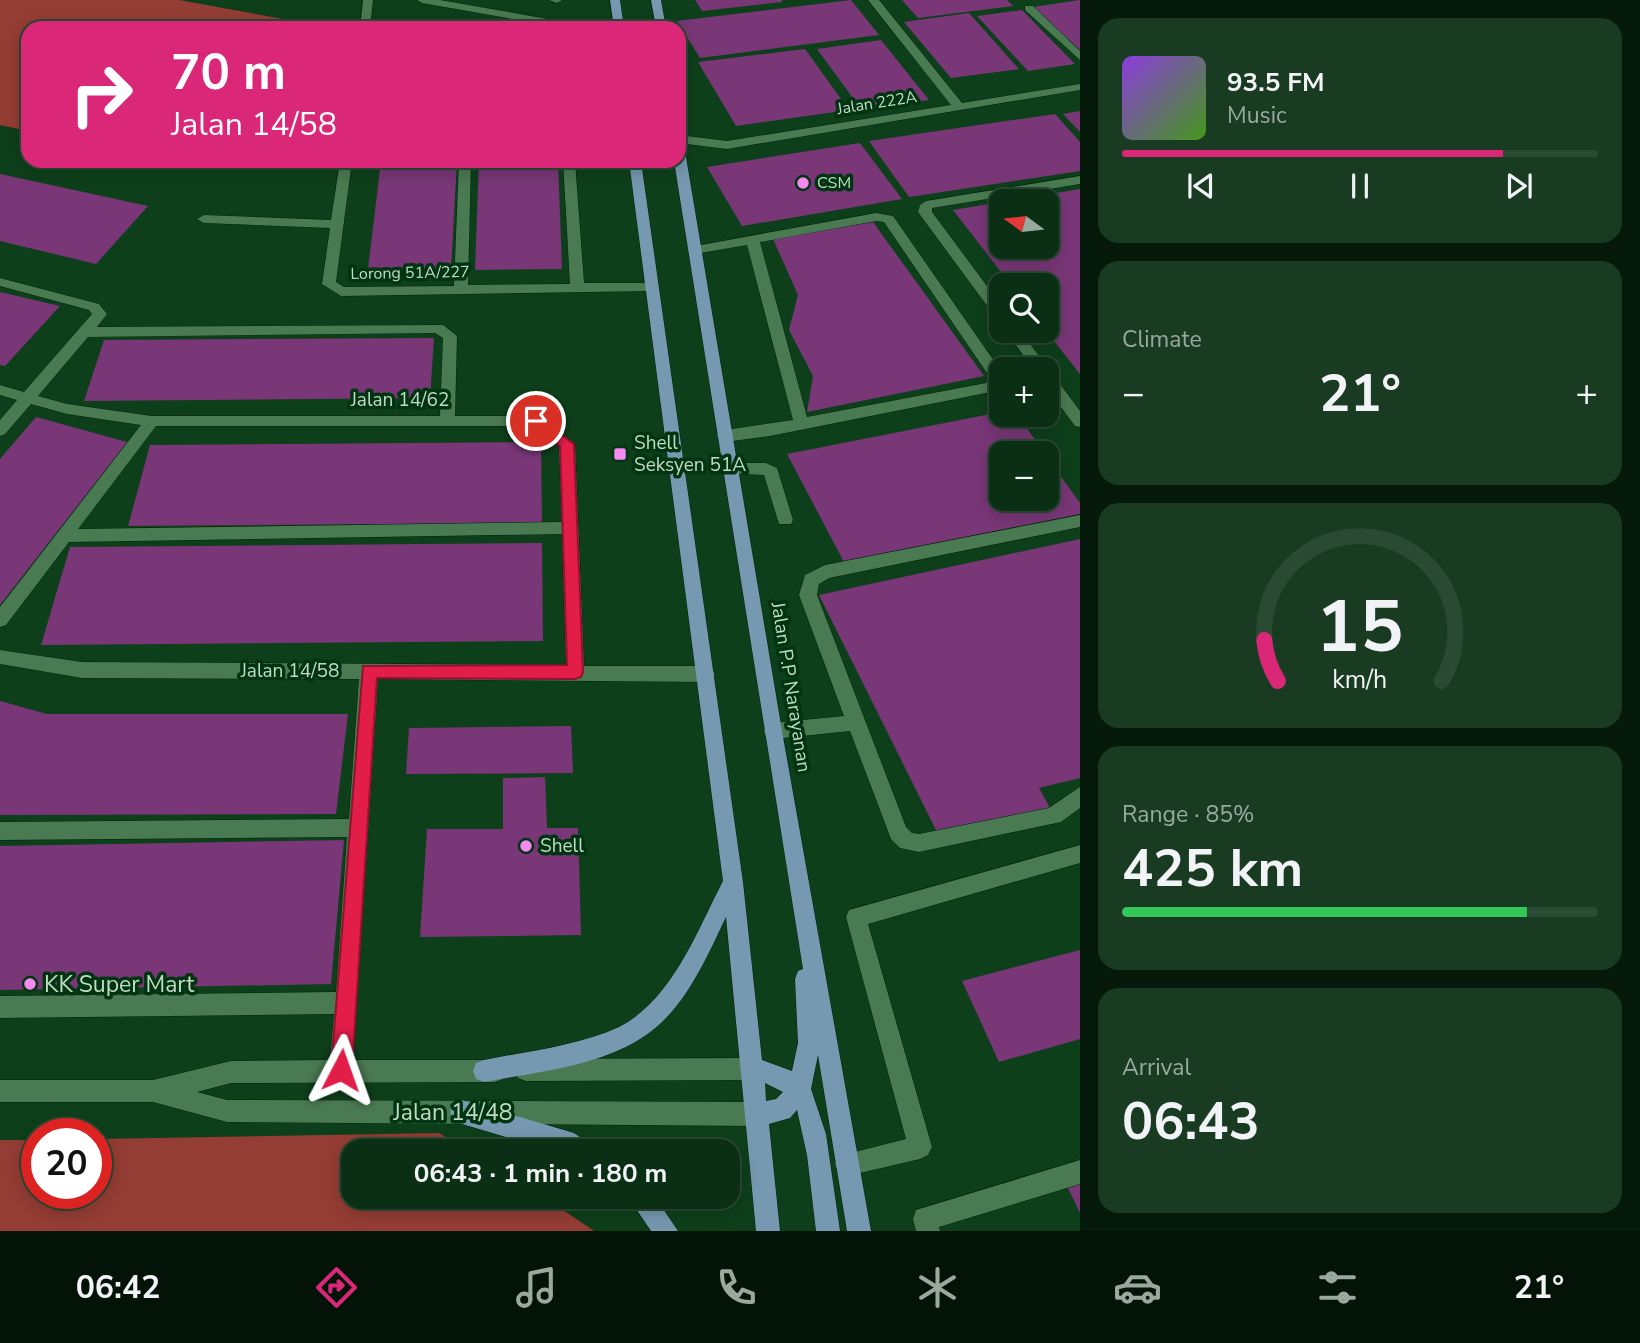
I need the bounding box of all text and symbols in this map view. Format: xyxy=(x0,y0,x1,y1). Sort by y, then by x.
text: 70 m xyxy=(171,39,286,106)
icon: right xyxy=(56,49,147,140)
text: 93.5 FM xyxy=(1227,65,1324,100)
street label: Jalan 222A xyxy=(835,86,919,120)
text: Music xyxy=(1227,100,1287,131)
text: Jalan 14/58 xyxy=(171,103,337,146)
icon: previous xyxy=(1182,167,1220,205)
icon: pause xyxy=(1341,167,1379,205)
icon: next xyxy=(1500,167,1538,205)
place label: CSM xyxy=(817,172,851,194)
marker: CSM xyxy=(795,175,811,191)
north arrow xyxy=(989,189,1059,259)
map controls xyxy=(989,189,1059,511)
street label: Lorong 51A/227 xyxy=(350,261,470,285)
button: search xyxy=(989,273,1059,343)
text: Climate xyxy=(1122,324,1202,355)
button: + xyxy=(989,357,1059,427)
text: 21° xyxy=(1319,358,1401,429)
text: − xyxy=(1122,368,1145,419)
text: + xyxy=(1575,368,1598,419)
street label: Jalan 14/62 xyxy=(350,387,449,413)
pin xyxy=(506,391,566,451)
icon: arrive xyxy=(517,402,555,440)
place label: Shell Seksyen 51A xyxy=(634,430,746,478)
button: − xyxy=(989,441,1059,511)
marker: Shell Seksyen 51A xyxy=(612,446,628,462)
text: 15 xyxy=(1316,578,1404,678)
street label: Jalan P.P Narayanan xyxy=(765,599,817,774)
street label: Jalan 14/58 xyxy=(240,658,339,684)
text: km/h xyxy=(1332,663,1388,697)
text: Range · 85% xyxy=(1122,799,1254,830)
place label: Shell xyxy=(540,833,584,859)
text: 425 km xyxy=(1122,833,1303,904)
marker: Shell xyxy=(518,838,534,854)
place label: KK Super Mart xyxy=(44,969,195,1000)
marker: KK Super Mart xyxy=(22,976,38,992)
position arrow xyxy=(304,1033,378,1107)
text: Arrival xyxy=(1122,1052,1191,1083)
text: 06:43 xyxy=(1122,1086,1260,1157)
street label: Jalan 14/48 xyxy=(392,1097,513,1128)
speed limit sign: 20 xyxy=(21,1118,112,1209)
text: 06:43 · 1 min · 180 m xyxy=(414,1156,667,1191)
icon: directions xyxy=(312,1263,361,1312)
icon: music xyxy=(512,1263,561,1312)
icon: phone xyxy=(712,1263,761,1312)
icon: climate xyxy=(913,1263,962,1312)
icon: car xyxy=(1113,1263,1162,1312)
icon: filters xyxy=(1313,1263,1362,1312)
text: 06:42 xyxy=(76,1266,160,1309)
text: 21° xyxy=(1514,1266,1564,1309)

